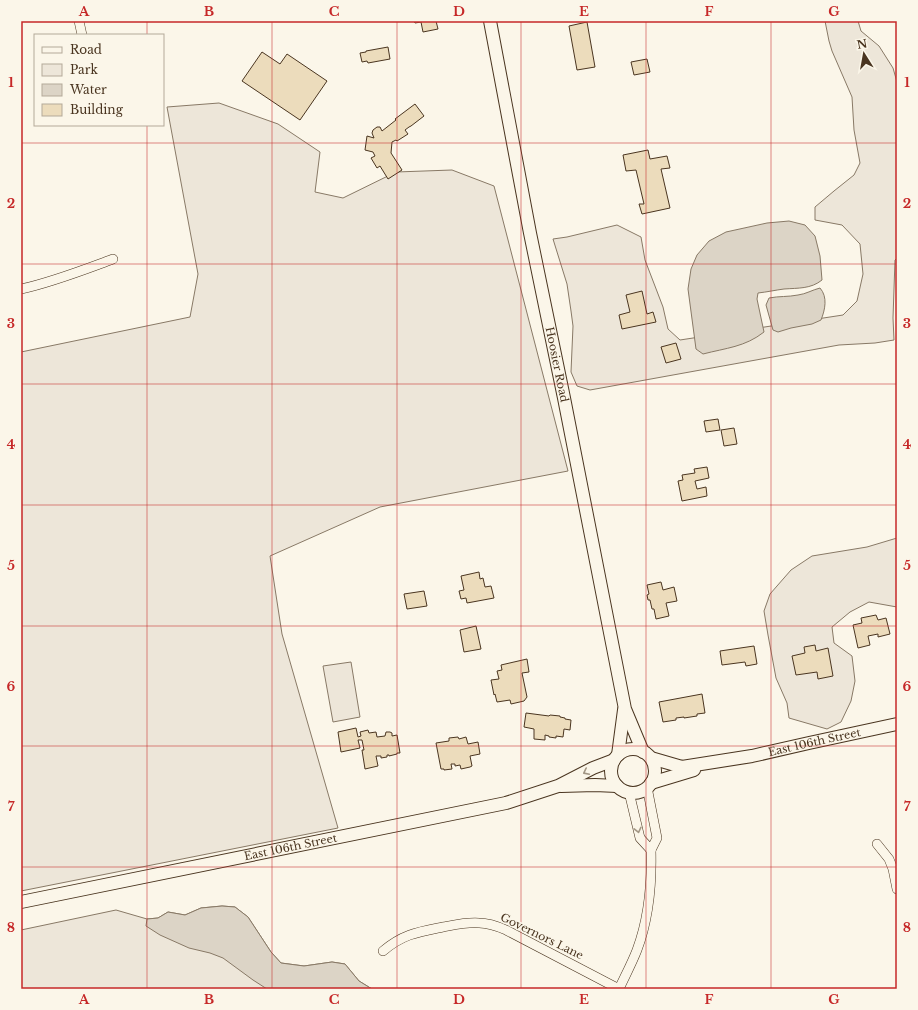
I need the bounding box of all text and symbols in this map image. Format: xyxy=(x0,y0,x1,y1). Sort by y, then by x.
text: A xyxy=(78,3,90,20)
text: B xyxy=(204,3,214,20)
text: C xyxy=(329,3,340,20)
text: D xyxy=(453,3,465,20)
text: E xyxy=(579,3,589,20)
text: F xyxy=(705,3,714,20)
text: G xyxy=(828,3,840,20)
legend xyxy=(34,34,164,126)
north arrow xyxy=(844,34,884,74)
text: N xyxy=(856,36,869,52)
text: Road xyxy=(70,42,102,57)
text: Park xyxy=(70,62,98,77)
text: 1 xyxy=(8,74,14,91)
text: 1 xyxy=(904,74,910,91)
text: Water xyxy=(69,82,107,97)
text: Building xyxy=(70,102,124,117)
text: 2 xyxy=(7,195,15,212)
text: 2 xyxy=(903,195,911,212)
text: 3 xyxy=(7,315,15,332)
text: 3 xyxy=(903,315,911,332)
street label: Hoosier Road xyxy=(542,325,572,404)
text: 4 xyxy=(7,436,16,453)
text: 4 xyxy=(903,436,912,453)
text: 5 xyxy=(7,557,15,574)
text: 5 xyxy=(903,557,911,574)
text: 6 xyxy=(7,678,16,695)
text: 6 xyxy=(903,678,912,695)
street label: East 106th Street xyxy=(767,725,863,759)
one-way arrow xyxy=(583,767,590,775)
text: 7 xyxy=(8,798,15,815)
text: 7 xyxy=(904,798,911,815)
one-way arrow xyxy=(633,827,642,834)
street label: East 106th Street xyxy=(243,831,339,863)
street label: Governors Lane xyxy=(498,910,586,962)
text: 8 xyxy=(7,919,15,936)
text: 8 xyxy=(903,919,911,936)
text: A xyxy=(78,991,90,1008)
text: B xyxy=(204,991,214,1008)
text: C xyxy=(329,991,340,1008)
text: D xyxy=(453,991,465,1008)
text: E xyxy=(579,991,589,1008)
text: F xyxy=(705,991,714,1008)
text: G xyxy=(828,991,840,1008)

